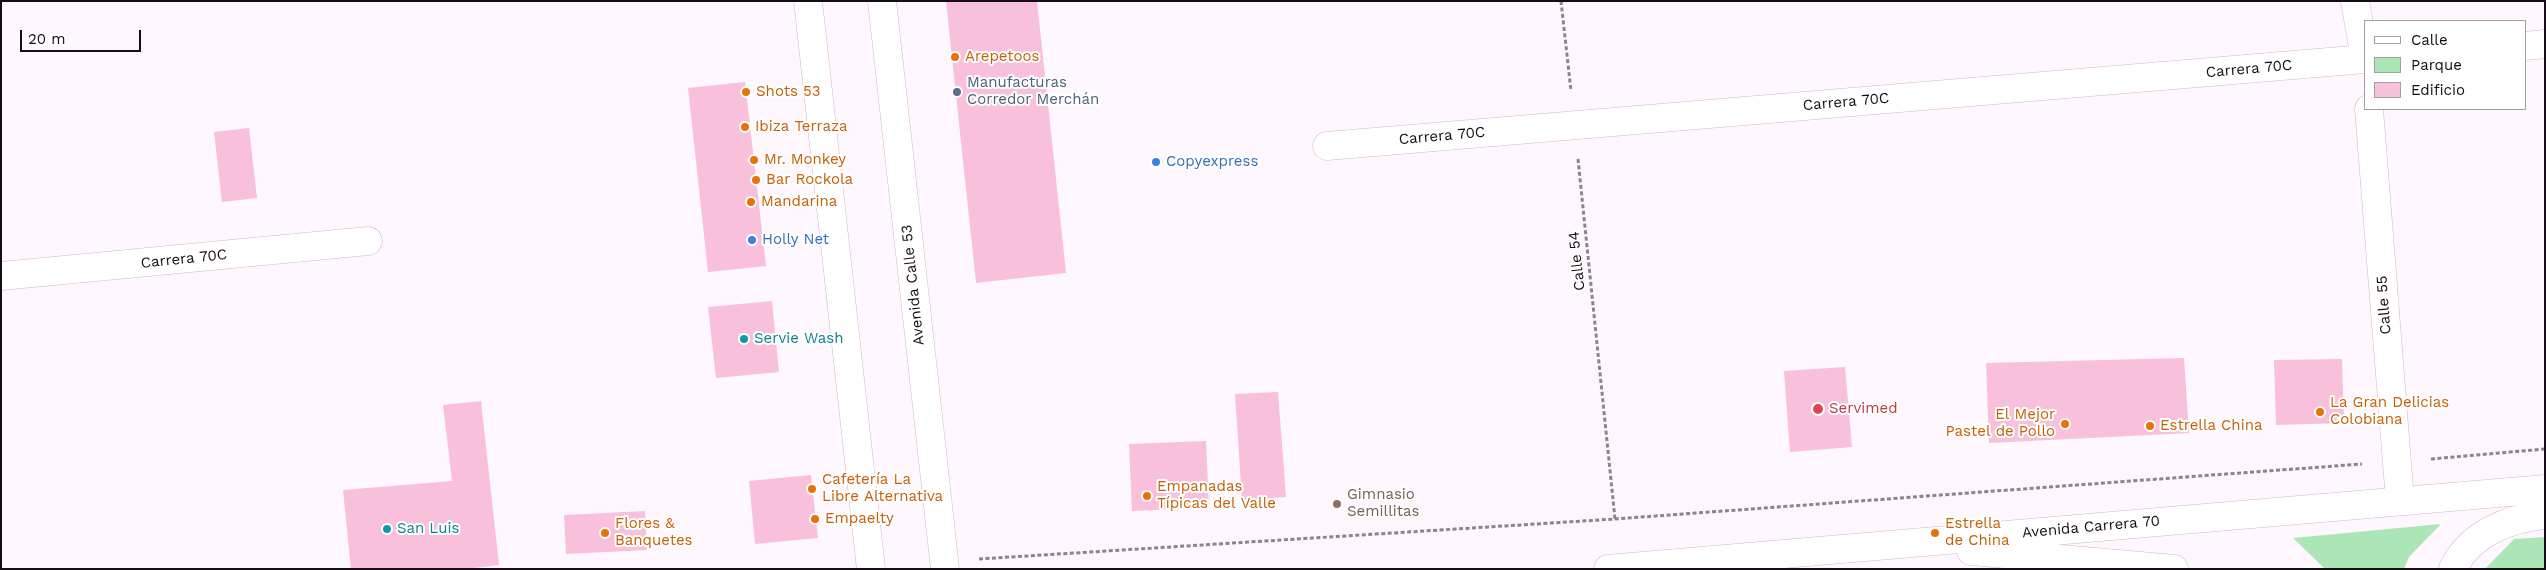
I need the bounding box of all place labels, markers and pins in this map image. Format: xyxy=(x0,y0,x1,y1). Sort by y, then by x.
place label: Arepetoos xyxy=(965,48,1039,66)
marker: Arepetoos xyxy=(949,51,961,63)
place label: Manufacturas Corredor Merchán xyxy=(967,74,1099,109)
place label: Shots 53 xyxy=(756,83,821,101)
marker: Shots 53 xyxy=(740,86,752,98)
marker: Manufacturas Corredor Merchán xyxy=(951,86,963,98)
place label: Ibiza Terraza xyxy=(755,118,847,136)
marker: Ibiza Terraza xyxy=(739,121,751,133)
place label: Mr. Monkey xyxy=(764,151,846,169)
place label: Copyexpress xyxy=(1166,153,1258,171)
marker: Mr. Monkey xyxy=(748,154,760,166)
marker: Copyexpress xyxy=(1150,156,1162,168)
place label: Bar Rockola xyxy=(766,171,853,189)
marker: Bar Rockola xyxy=(750,174,762,186)
place label: Mandarina xyxy=(761,193,837,211)
marker: Mandarina xyxy=(745,196,757,208)
place label: Holly Net xyxy=(762,231,829,249)
marker: Holly Net xyxy=(746,234,758,246)
place label: Servie Wash xyxy=(754,330,843,348)
marker: Servie Wash xyxy=(738,333,750,345)
place label: La Gran Delicias Colobiana xyxy=(2330,394,2449,429)
place label: Servimed xyxy=(1829,400,1898,418)
marker: Servimed xyxy=(1811,402,1825,416)
place label: El Mejor Pastel de Pollo xyxy=(1945,406,2055,441)
marker: La Gran Delicias Colobiana xyxy=(2314,406,2326,418)
place label: Estrella China xyxy=(2160,417,2262,435)
marker: El Mejor Pastel de Pollo xyxy=(2059,418,2071,430)
marker: Estrella China xyxy=(2144,420,2156,432)
place label: Cafetería La Libre Alternativa xyxy=(822,471,943,506)
place label: Empanadas Típicas del Valle xyxy=(1157,478,1276,513)
marker: Cafetería La Libre Alternativa xyxy=(806,483,818,495)
place label: Gimnasio Semillitas xyxy=(1347,486,1419,521)
marker: Empanadas Típicas del Valle xyxy=(1141,490,1153,502)
marker: Gimnasio Semillitas xyxy=(1331,498,1343,510)
place label: Empaelty xyxy=(825,510,894,528)
marker: Empaelty xyxy=(809,513,821,525)
place label: Flores & Banquetes xyxy=(615,515,693,550)
place label: Estrella de China xyxy=(1945,515,2010,550)
place label: San Luis xyxy=(397,520,459,538)
marker: San Luis xyxy=(381,523,393,535)
marker: Flores & Banquetes xyxy=(599,527,611,539)
marker: Estrella de China xyxy=(1929,527,1941,539)

